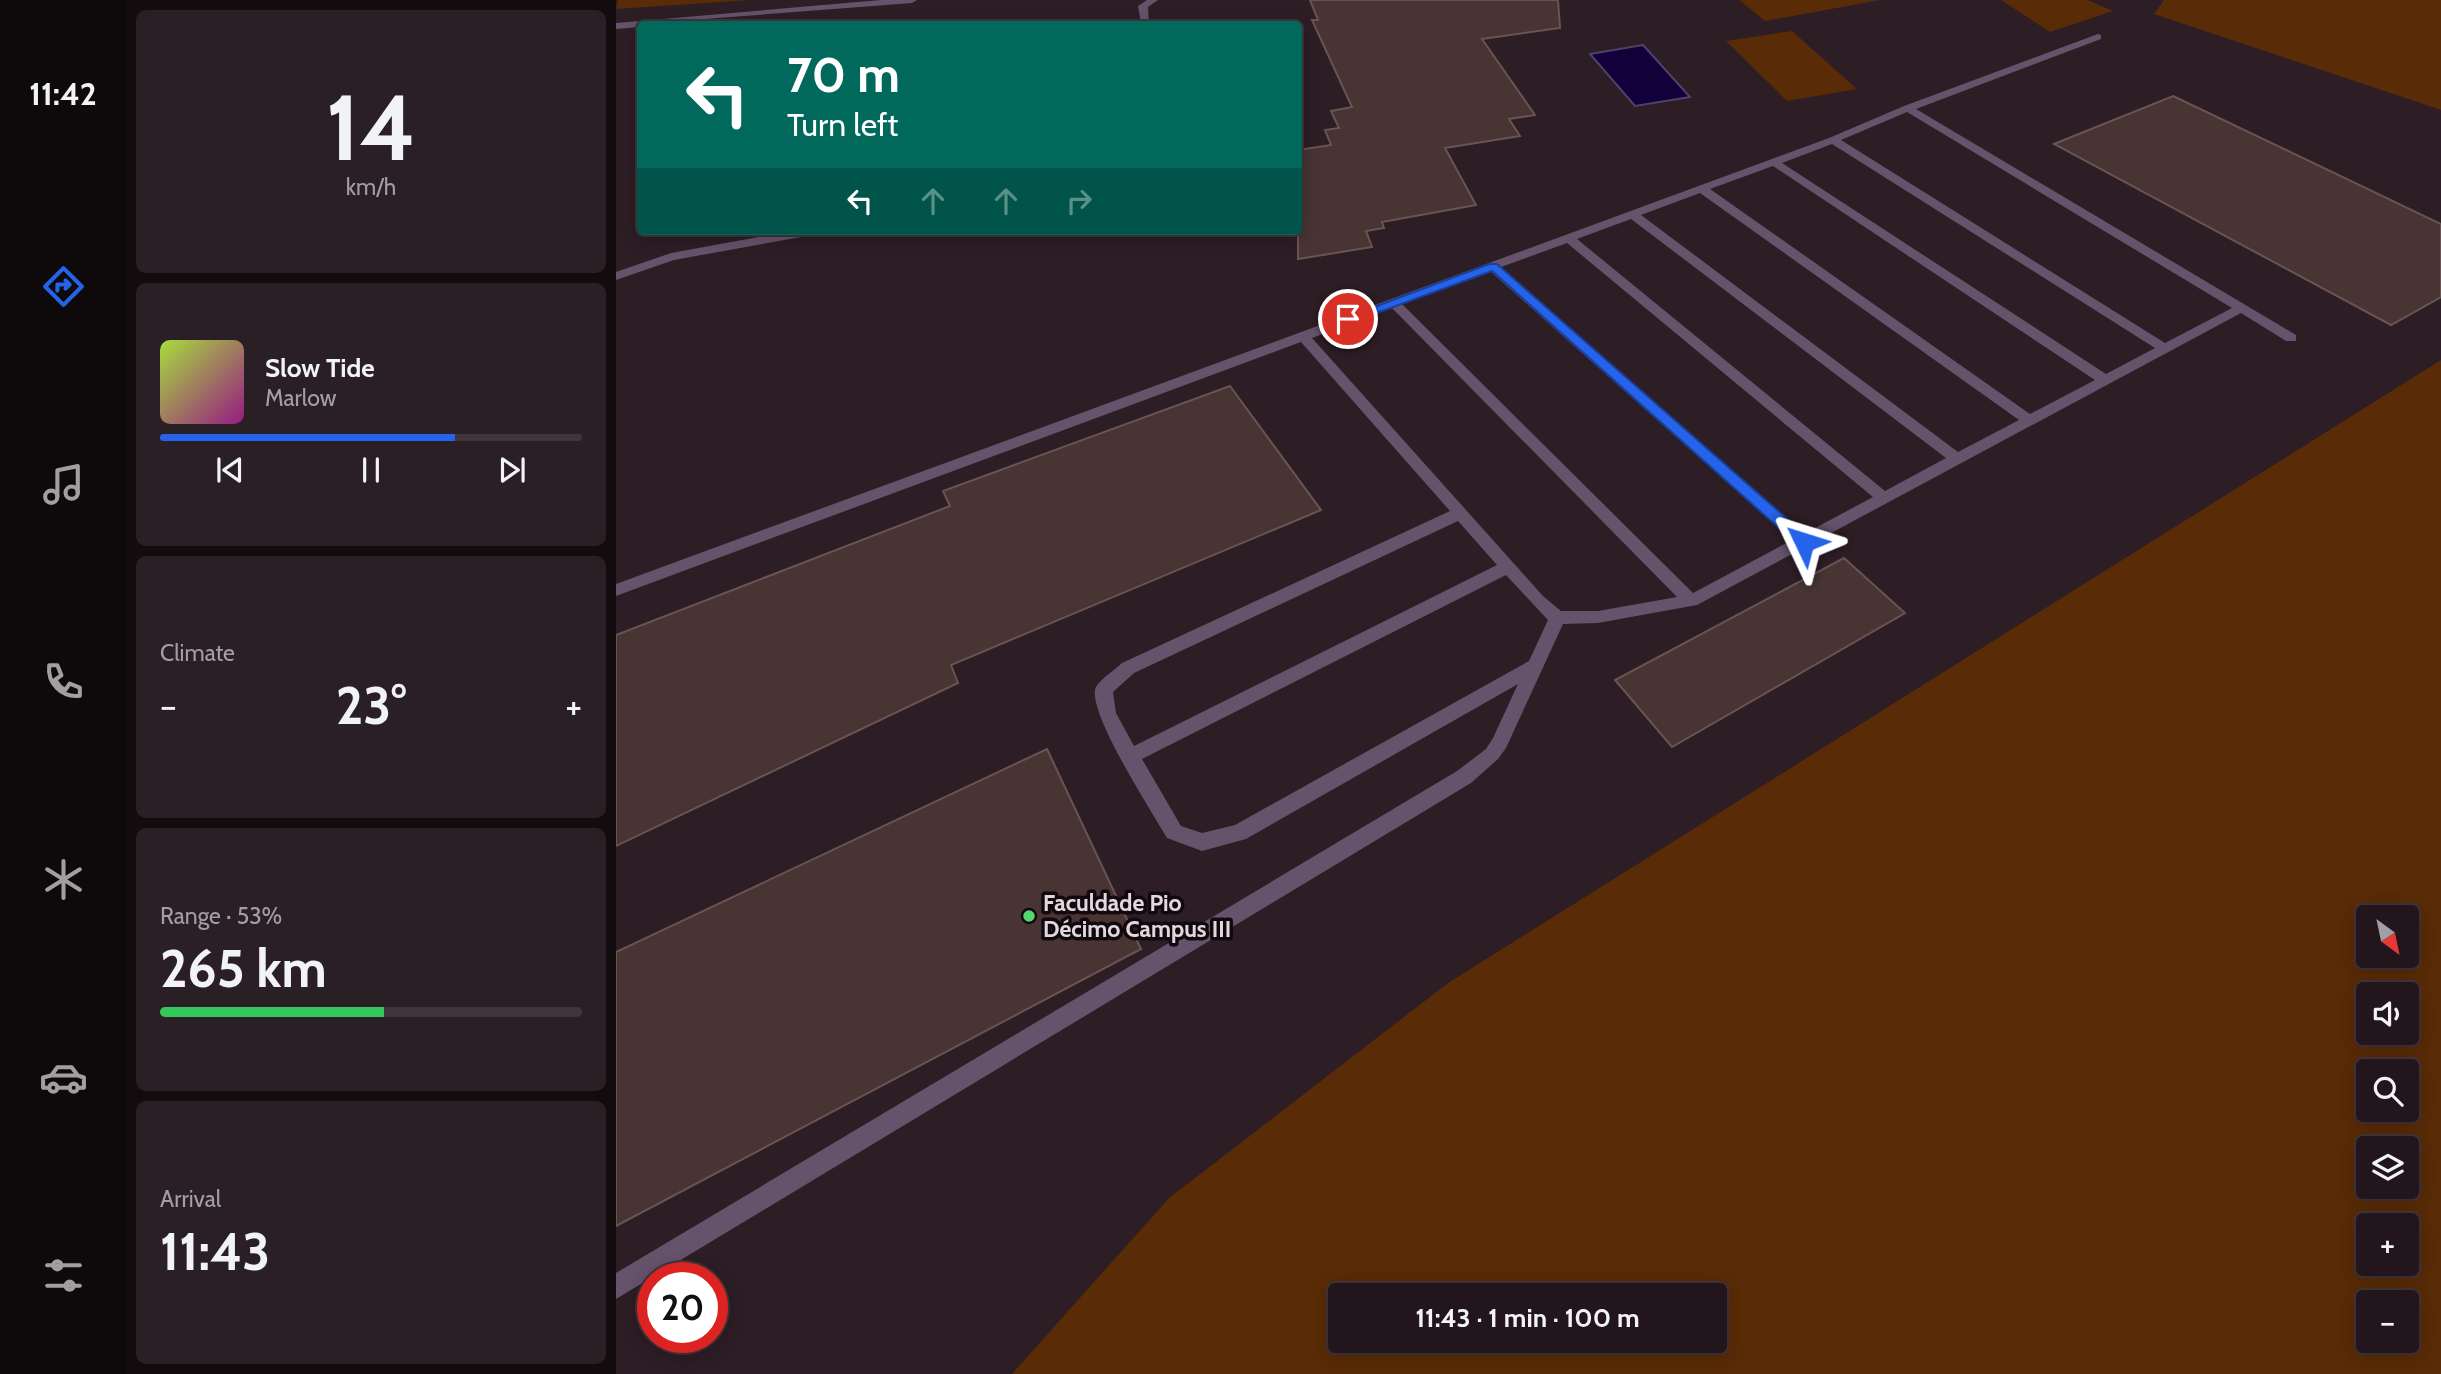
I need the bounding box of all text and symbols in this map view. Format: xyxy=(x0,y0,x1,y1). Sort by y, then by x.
text: 70 m xyxy=(787,45,900,104)
icon: left xyxy=(672,49,763,140)
text: 14 xyxy=(326,72,416,183)
text: 11:42 xyxy=(29,74,97,113)
text: Turn left xyxy=(787,105,898,144)
text: km/h xyxy=(346,173,396,201)
icon: left xyxy=(841,182,879,220)
icon: ahead xyxy=(914,182,952,220)
icon: ahead xyxy=(987,182,1025,220)
icon: right xyxy=(1060,182,1098,220)
icon: directions xyxy=(39,262,88,311)
pin xyxy=(1318,289,1378,349)
icon: arrive xyxy=(1329,300,1367,338)
text: Slow Tide xyxy=(265,352,375,384)
text: Marlow xyxy=(265,384,336,412)
icon: previous xyxy=(211,451,249,489)
icon: pause xyxy=(352,451,390,489)
icon: next xyxy=(493,451,531,489)
icon: music xyxy=(39,460,88,509)
position arrow xyxy=(1767,505,1841,579)
text: Climate xyxy=(160,639,235,667)
icon: phone xyxy=(39,657,88,706)
text: 23° xyxy=(336,674,406,737)
text: − xyxy=(160,682,177,729)
text: + xyxy=(565,682,582,729)
icon: climate xyxy=(39,855,88,904)
place label: Faculdade Pio Décimo Campus III xyxy=(1043,889,1231,943)
text: Range · 53% xyxy=(160,902,282,930)
north arrow xyxy=(2356,905,2418,968)
map controls xyxy=(2356,905,2419,1353)
marker: Faculdade Pio Décimo Campus III xyxy=(1021,908,1037,924)
text: 265 km xyxy=(160,937,327,1000)
button: sound xyxy=(2356,982,2419,1045)
icon: car xyxy=(39,1053,88,1102)
button: search xyxy=(2356,1059,2419,1122)
button: layers xyxy=(2356,1136,2419,1199)
text: Arrival xyxy=(160,1185,221,1213)
button: + xyxy=(2356,1213,2419,1276)
text: 11:43 xyxy=(160,1220,270,1283)
icon: filters xyxy=(39,1251,88,1300)
speed limit sign: 20 xyxy=(637,1262,728,1353)
button: − xyxy=(2356,1290,2419,1353)
text: 11:43 · 1 min · 100 m xyxy=(1416,1302,1639,1334)

